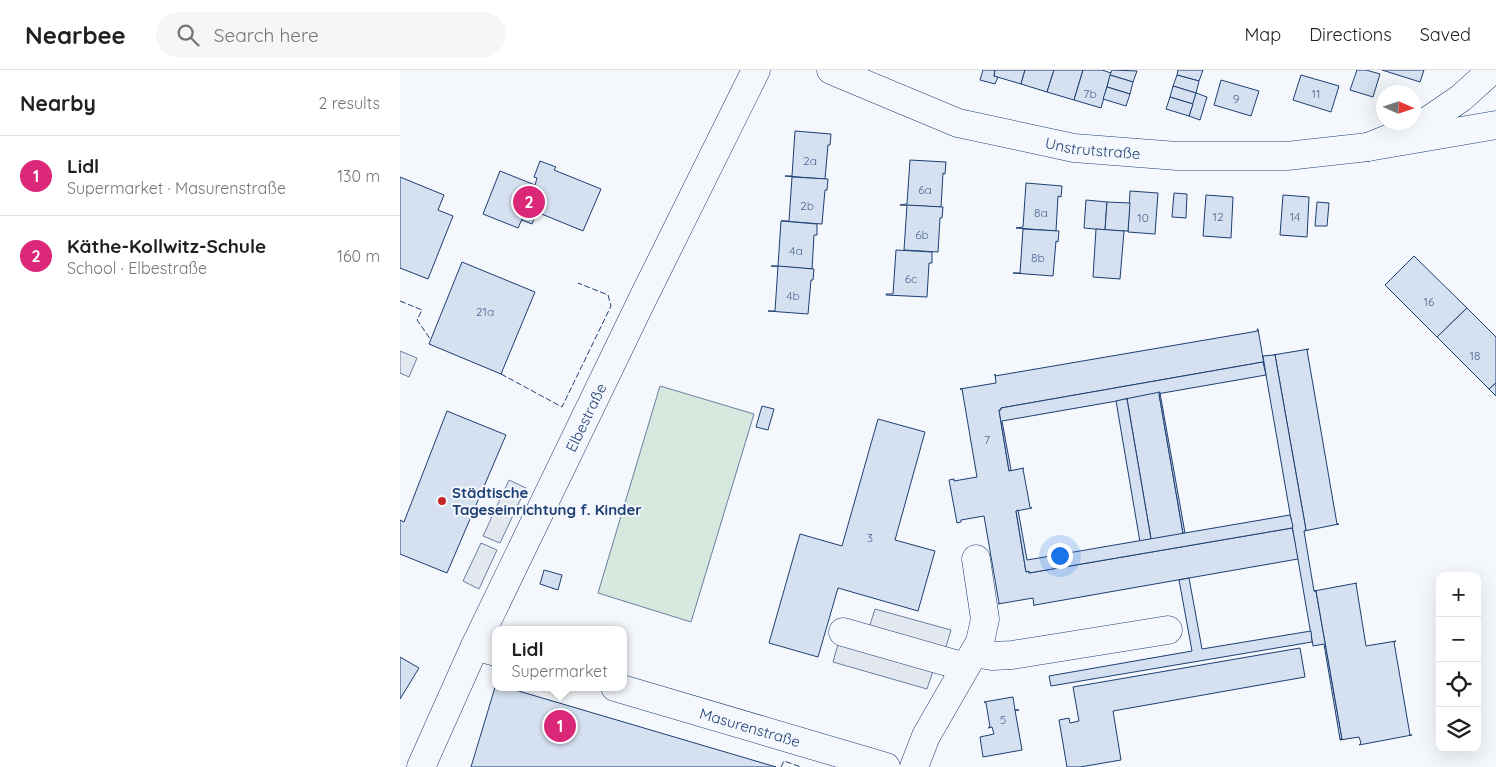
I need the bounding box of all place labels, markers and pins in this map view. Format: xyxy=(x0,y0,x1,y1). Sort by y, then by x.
pin: 2 xyxy=(513,183,545,221)
place label: Städtische Tageseinrichtung f. Kinder xyxy=(452,483,642,519)
marker: Städtische Tageseinrichtung f. Kinder xyxy=(436,495,448,507)
pin: 1 xyxy=(544,707,576,745)

